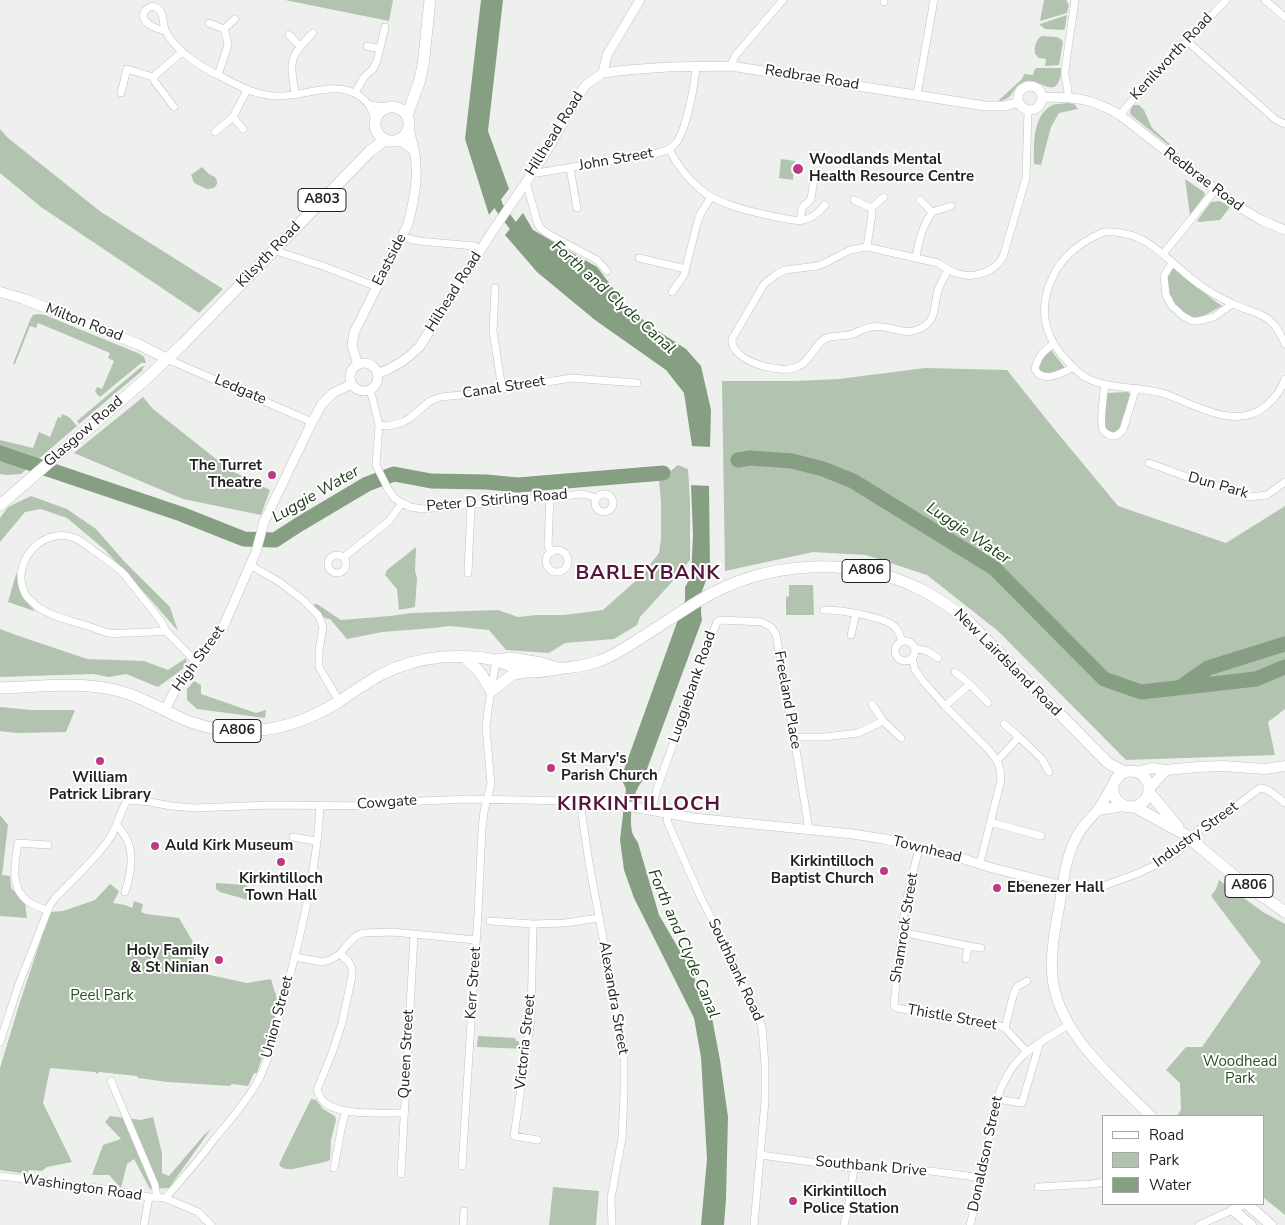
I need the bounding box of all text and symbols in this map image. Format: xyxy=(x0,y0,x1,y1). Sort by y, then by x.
street label: Kenilworth Road xyxy=(1127,10,1217,104)
street label: Redbrae Road xyxy=(764,62,860,94)
street label: Hillhead Road xyxy=(522,89,588,179)
street label: Redbrae Road xyxy=(1160,144,1246,216)
street label: John Street xyxy=(577,145,655,175)
place label: Woodlands Mental Health Resource Centre xyxy=(809,151,974,186)
marker: Woodlands Mental Health Resource Centre xyxy=(791,162,805,176)
road number: A803 xyxy=(298,188,346,212)
street label: Kilsyth Road xyxy=(233,218,305,292)
street label: Eastside xyxy=(369,231,411,289)
water label: Forth and Clyde Canal xyxy=(547,237,679,359)
street label: Hilhead Road xyxy=(422,249,486,335)
street label: Milton Road xyxy=(43,300,125,346)
street label: Ledgate xyxy=(211,371,269,409)
street label: Canal Street xyxy=(461,373,547,403)
street label: Glasgow Road xyxy=(41,393,127,471)
place label: The Turret Theatre xyxy=(189,457,262,492)
water label: Luggie Water xyxy=(269,462,363,528)
marker: The Turret Theatre xyxy=(266,469,278,481)
street label: Dun Park xyxy=(1186,469,1250,503)
street label: Peter D Stirling Road xyxy=(426,486,568,516)
water label: Luggie Water xyxy=(922,499,1014,569)
road number: A806 xyxy=(842,560,890,582)
district label: BARLEYBANK xyxy=(574,562,722,586)
street label: New Lairdsland Road xyxy=(949,605,1065,721)
street label: High Street xyxy=(169,623,229,695)
street label: Luggiebank Road xyxy=(665,629,721,745)
street label: Freeland Place xyxy=(770,649,804,751)
road number: A806 xyxy=(213,719,261,742)
place label: St Mary's Parish Church xyxy=(561,750,658,785)
marker: William Patrick Library xyxy=(94,755,106,767)
marker: St Mary's Parish Church xyxy=(545,762,557,774)
place label: William Patrick Library xyxy=(49,769,151,804)
street label: Cowgate xyxy=(356,792,418,814)
district label: KIRKINTILLOCH xyxy=(555,793,723,817)
street label: Industry Street xyxy=(1150,798,1242,872)
street label: Townhead xyxy=(891,833,963,867)
place label: Auld Kirk Museum xyxy=(165,837,293,855)
marker: Auld Kirk Museum xyxy=(149,840,161,852)
place label: Kirkintilloch Baptist Church xyxy=(771,853,874,888)
marker: Kirkintilloch Town Hall xyxy=(275,856,287,868)
marker: Kirkintilloch Baptist Church xyxy=(878,865,890,877)
water label: Forth and Clyde Canal xyxy=(643,867,723,1021)
place label: Kirkintilloch Town Hall xyxy=(239,870,323,905)
street label: Shamrock Street xyxy=(887,872,923,984)
road number: A806 xyxy=(1225,874,1273,898)
place label: Ebenezer Hall xyxy=(1007,879,1104,897)
marker: Ebenezer Hall xyxy=(991,882,1003,894)
street label: Southbank Road xyxy=(703,916,767,1024)
street label: Alexandra Street xyxy=(594,940,632,1056)
place label: Holy Family & St Ninian xyxy=(126,942,209,977)
street label: Kerr Street xyxy=(462,946,486,1020)
marker: Holy Family & St Ninian xyxy=(213,954,225,966)
street label: Union Street xyxy=(258,974,298,1060)
park label: Peel Park xyxy=(70,987,134,1005)
street label: Victoria Street xyxy=(512,993,540,1091)
street label: Thistle Street xyxy=(906,1001,998,1035)
street label: Queen Street xyxy=(396,1009,418,1099)
park label: Woodhead Park xyxy=(1203,1053,1277,1088)
street label: Donaldson Street xyxy=(965,1094,1007,1214)
legend xyxy=(1102,1115,1265,1205)
text: Road xyxy=(1149,1125,1184,1145)
text: Park xyxy=(1149,1150,1179,1170)
street label: Southbank Drive xyxy=(814,1153,928,1181)
street label: Washington Road xyxy=(21,1171,143,1205)
text: Water xyxy=(1149,1175,1191,1195)
place label: Kirkintilloch Police Station xyxy=(803,1183,899,1218)
marker: Kirkintilloch Police Station xyxy=(787,1195,799,1207)

